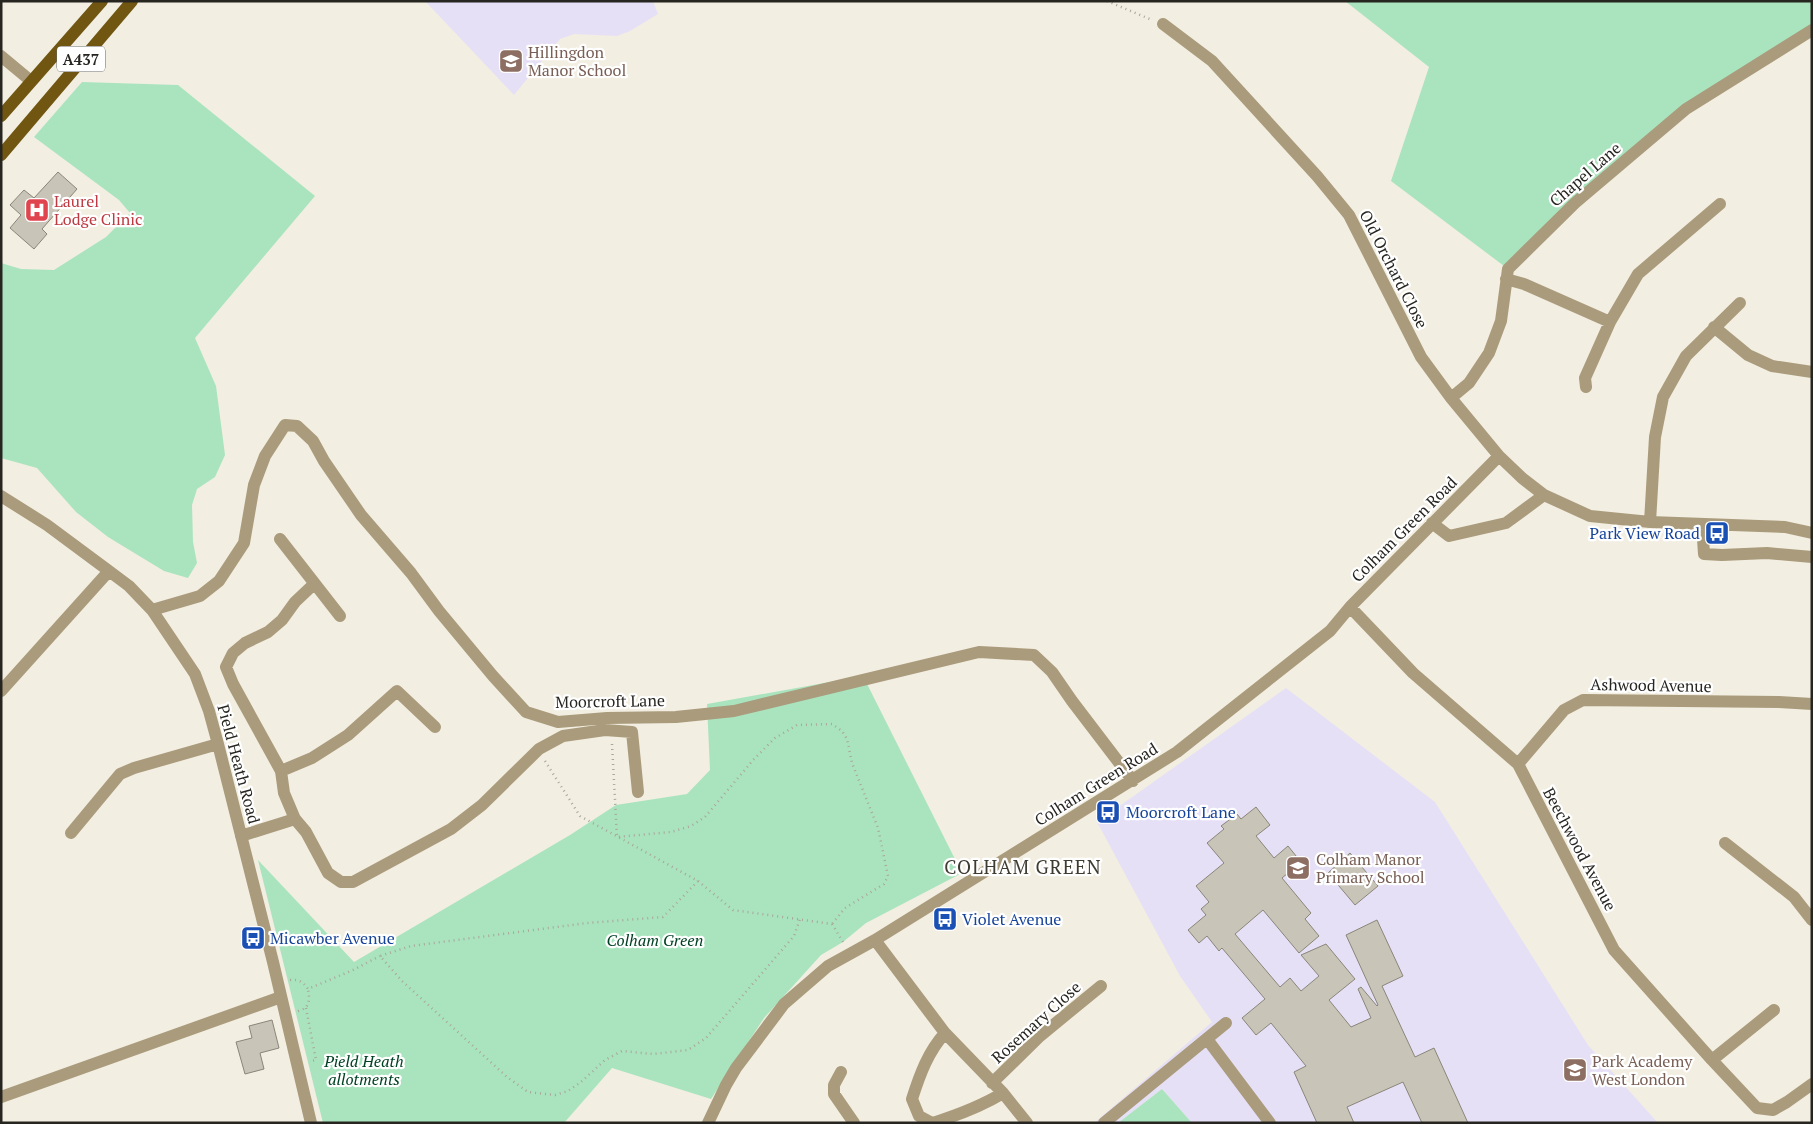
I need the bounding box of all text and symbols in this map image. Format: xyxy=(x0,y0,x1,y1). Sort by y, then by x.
place label: Hillingdon Manor School xyxy=(528,41,626,81)
road number: A437 xyxy=(57,46,105,72)
school or university icon: Hillingdon Manor School xyxy=(498,48,524,74)
street label: Chapel Lane xyxy=(1545,137,1625,211)
place label: Laurel Lodge Clinic xyxy=(54,190,143,230)
hospital icon: Laurel Lodge Clinic xyxy=(24,197,50,223)
street label: Old Orchard Close xyxy=(1355,206,1433,332)
street label: Colham Green Road xyxy=(1346,471,1462,587)
bus stop icon: Park View Road xyxy=(1704,520,1730,546)
place label: Park View Road xyxy=(1590,522,1700,544)
street label: Ashwood Avenue xyxy=(1590,673,1712,697)
street label: Moorcroft Lane xyxy=(555,689,665,713)
street label: Pield Heath Road xyxy=(212,702,266,826)
street label: Colham Green Road xyxy=(1030,737,1162,831)
street label: Beechwood Avenue xyxy=(1538,783,1622,915)
bus stop icon: Moorcroft Lane xyxy=(1095,799,1121,825)
place label: Moorcroft Lane xyxy=(1126,801,1236,823)
place label: Colham Manor Primary School xyxy=(1316,848,1425,888)
district label: COLHAM GREEN xyxy=(944,854,1102,879)
school or university icon: Colham Manor Primary School xyxy=(1285,855,1311,881)
bus stop icon: Violet Avenue xyxy=(932,906,958,932)
place label: Violet Avenue xyxy=(962,908,1061,930)
bus stop icon: Micawber Avenue xyxy=(240,925,266,951)
place label: Micawber Avenue xyxy=(270,927,395,949)
park label: Colham Green xyxy=(607,929,703,951)
street label: Rosemary Close xyxy=(987,976,1085,1068)
park label: Pield Heath allotments xyxy=(323,1050,404,1090)
place label: Park Academy West London xyxy=(1592,1050,1693,1090)
school or university icon: Park Academy West London xyxy=(1562,1057,1588,1083)

